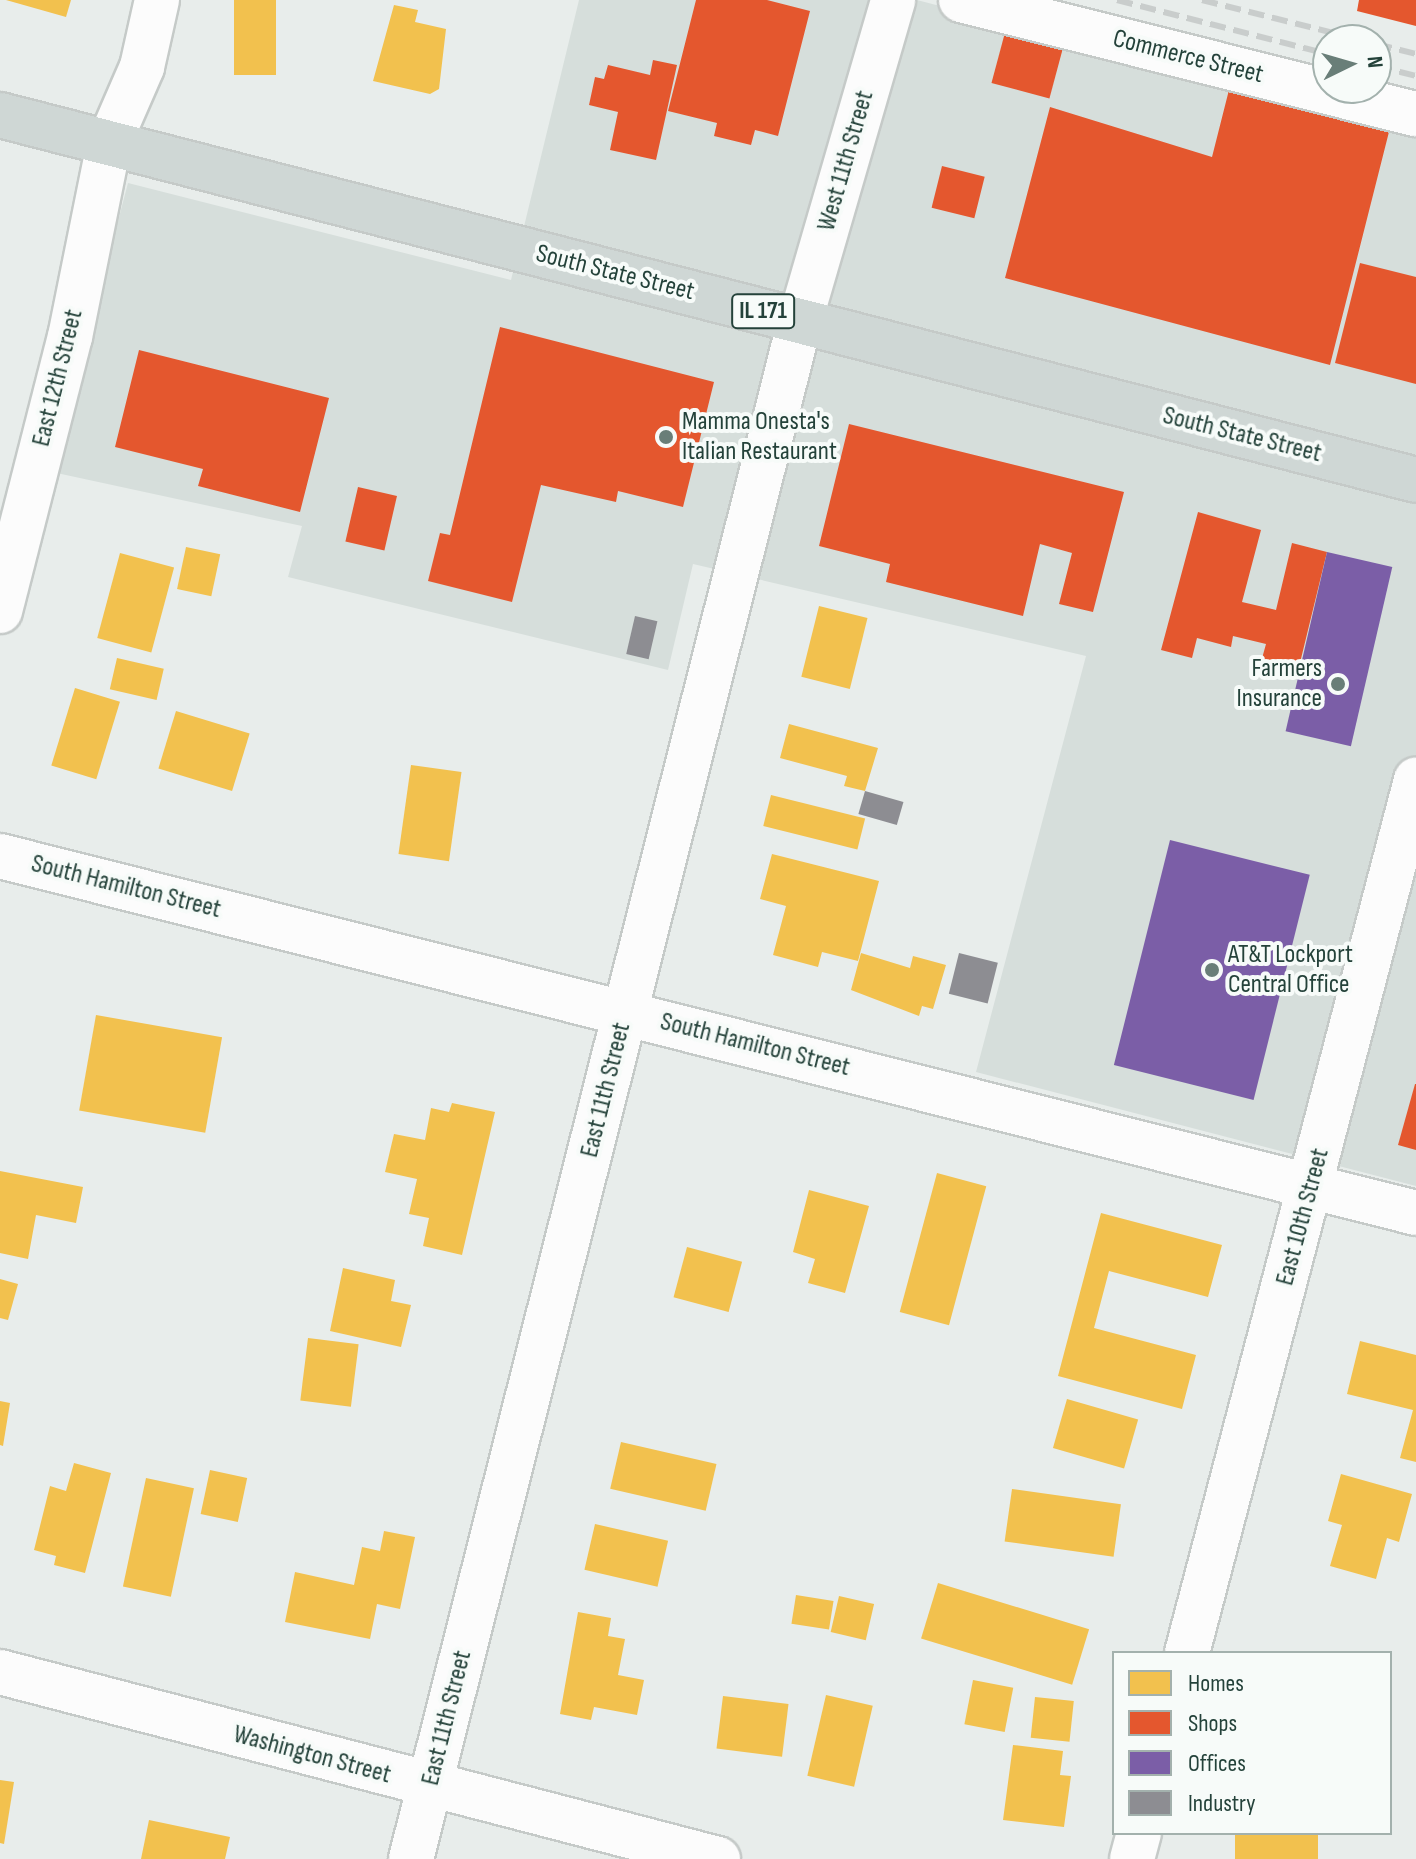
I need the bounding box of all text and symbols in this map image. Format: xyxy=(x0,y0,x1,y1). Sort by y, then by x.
street label: Commerce Street xyxy=(1110,23,1266,91)
north arrow xyxy=(1312,24,1392,104)
text: N xyxy=(1360,55,1388,69)
street label: West 11th Street xyxy=(811,87,881,235)
street label: South State Street xyxy=(533,238,697,308)
road number: IL 171 xyxy=(731,291,795,331)
street label: East 12th Street xyxy=(26,306,90,450)
street label: South State Street xyxy=(1160,400,1324,470)
place label: Mamma Onesta's Italian Restaurant xyxy=(682,406,837,468)
marker: Mamma Onesta's Italian Restaurant xyxy=(657,428,675,446)
place label: Farmers Insurance xyxy=(1236,653,1322,714)
marker: Farmers Insurance xyxy=(1329,675,1347,693)
street label: South Hamilton Street xyxy=(28,848,224,926)
place label: AT&T Lockport Central Office xyxy=(1228,939,1353,1000)
marker: AT&T Lockport Central Office xyxy=(1203,961,1221,979)
street label: South Hamilton Street xyxy=(657,1006,853,1084)
street label: East 11th Street xyxy=(574,1019,638,1161)
street label: East 10th Street xyxy=(1270,1145,1336,1289)
street label: East 11th Street xyxy=(415,1647,479,1789)
legend xyxy=(1112,1651,1392,1835)
text: Homes xyxy=(1188,1669,1244,1698)
text: Shops xyxy=(1188,1709,1237,1738)
street label: Washington Street xyxy=(230,1719,394,1791)
text: Offices xyxy=(1188,1749,1246,1778)
text: Industry xyxy=(1188,1789,1255,1818)

